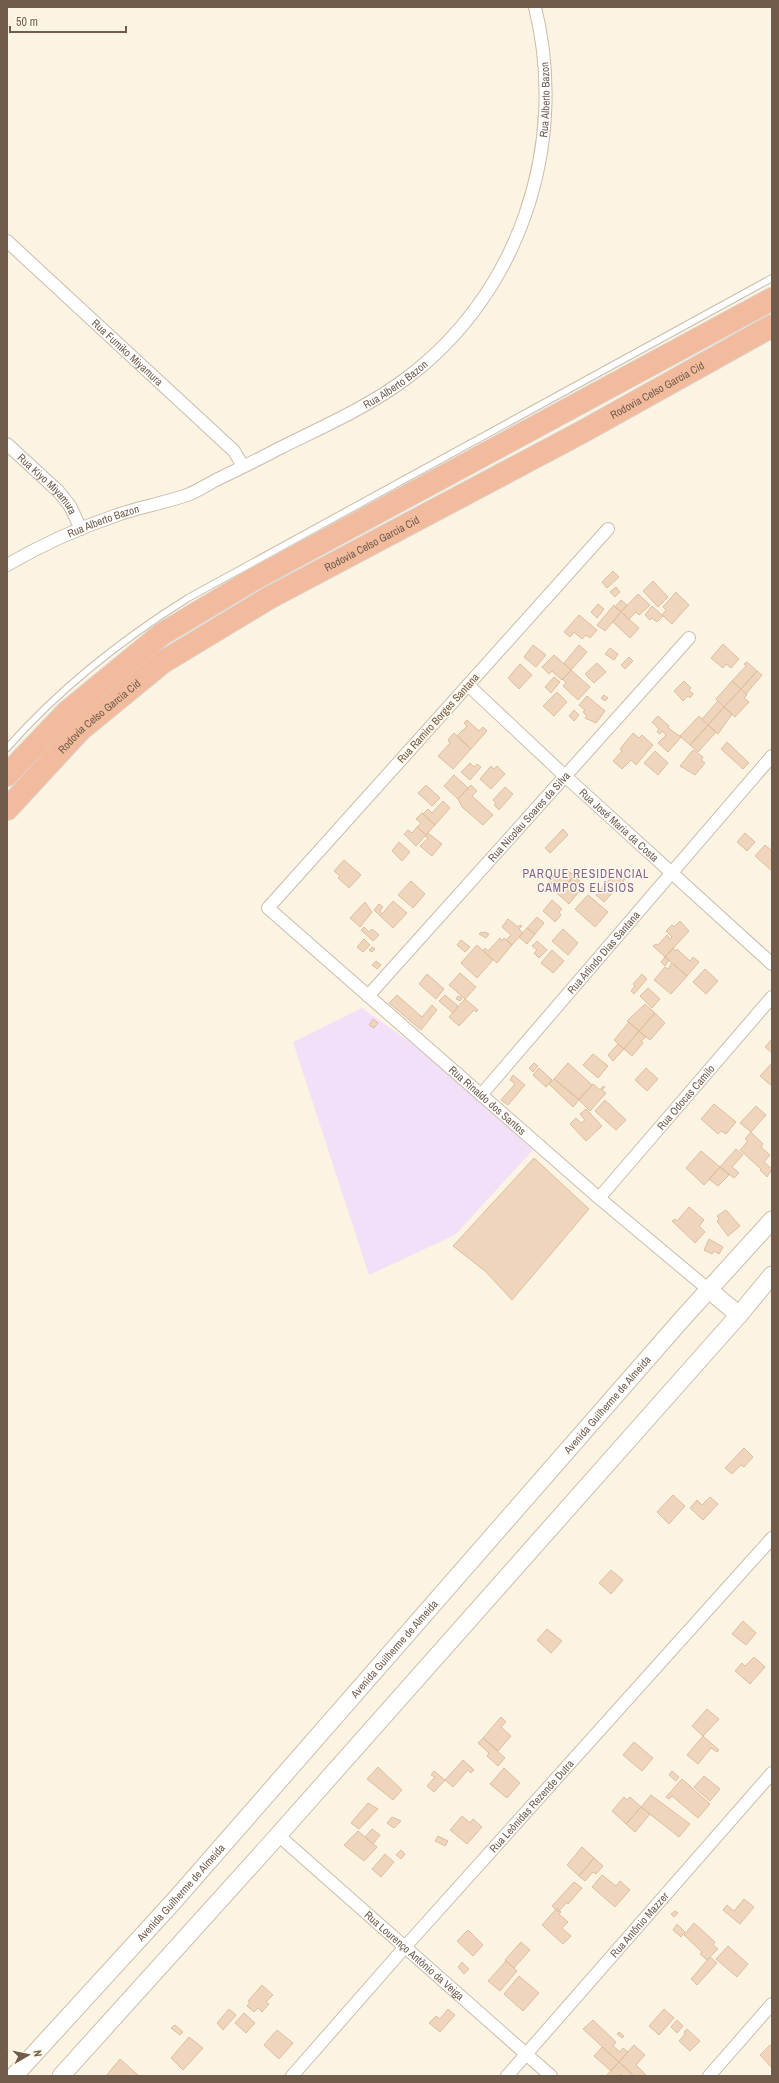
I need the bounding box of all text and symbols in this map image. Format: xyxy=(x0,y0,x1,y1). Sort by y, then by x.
scale bar xyxy=(10,8,126,34)
text: 50 m xyxy=(16,14,38,30)
street label: Rua Alberto Bazon xyxy=(536,61,553,138)
street label: Rua Fumiko Miyamura xyxy=(89,316,166,389)
street label: Rua Alberto Bazon xyxy=(361,357,430,412)
street label: Rodovia Celso Garcia Cid xyxy=(608,358,707,422)
street label: Rua Kiyo Miyamura xyxy=(15,450,80,517)
street label: Rua Alberto Bazon xyxy=(65,502,141,541)
street label: Rodovia Celso Garcia Cid xyxy=(322,513,422,574)
street label: Rua Ramiro Borges Santana xyxy=(394,670,482,766)
street label: Rodovia Celso Garcia Cid xyxy=(55,676,143,756)
street label: Rua Nicolau Soares da Silva xyxy=(485,769,573,864)
street label: Rua José Maria da Costa xyxy=(576,785,662,865)
district label: PARQUE RESIDENCIAL CAMPOS ELÍSIOS xyxy=(522,866,650,896)
street label: Rua Arlindo Dias Santana xyxy=(564,908,643,997)
street label: Rua Odocas Camilo xyxy=(654,1062,718,1133)
street label: Rua Rinaldo dos Santos xyxy=(446,1063,529,1138)
street label: Avenida Guilherme de Almeida xyxy=(560,1353,654,1457)
street label: Avenida Guilherme de Almeida xyxy=(347,1597,441,1701)
street label: Rua Leônidas Rezende Dutra xyxy=(486,1757,577,1855)
street label: Avenida Guilherme de Almeida xyxy=(133,1841,228,1945)
street label: Rua Antônio Mazzer xyxy=(607,1889,672,1960)
street label: Rua Lourenço Antônio da Veiga xyxy=(362,1908,467,2003)
north arrow xyxy=(8,2035,48,2075)
text: N xyxy=(30,2049,45,2058)

